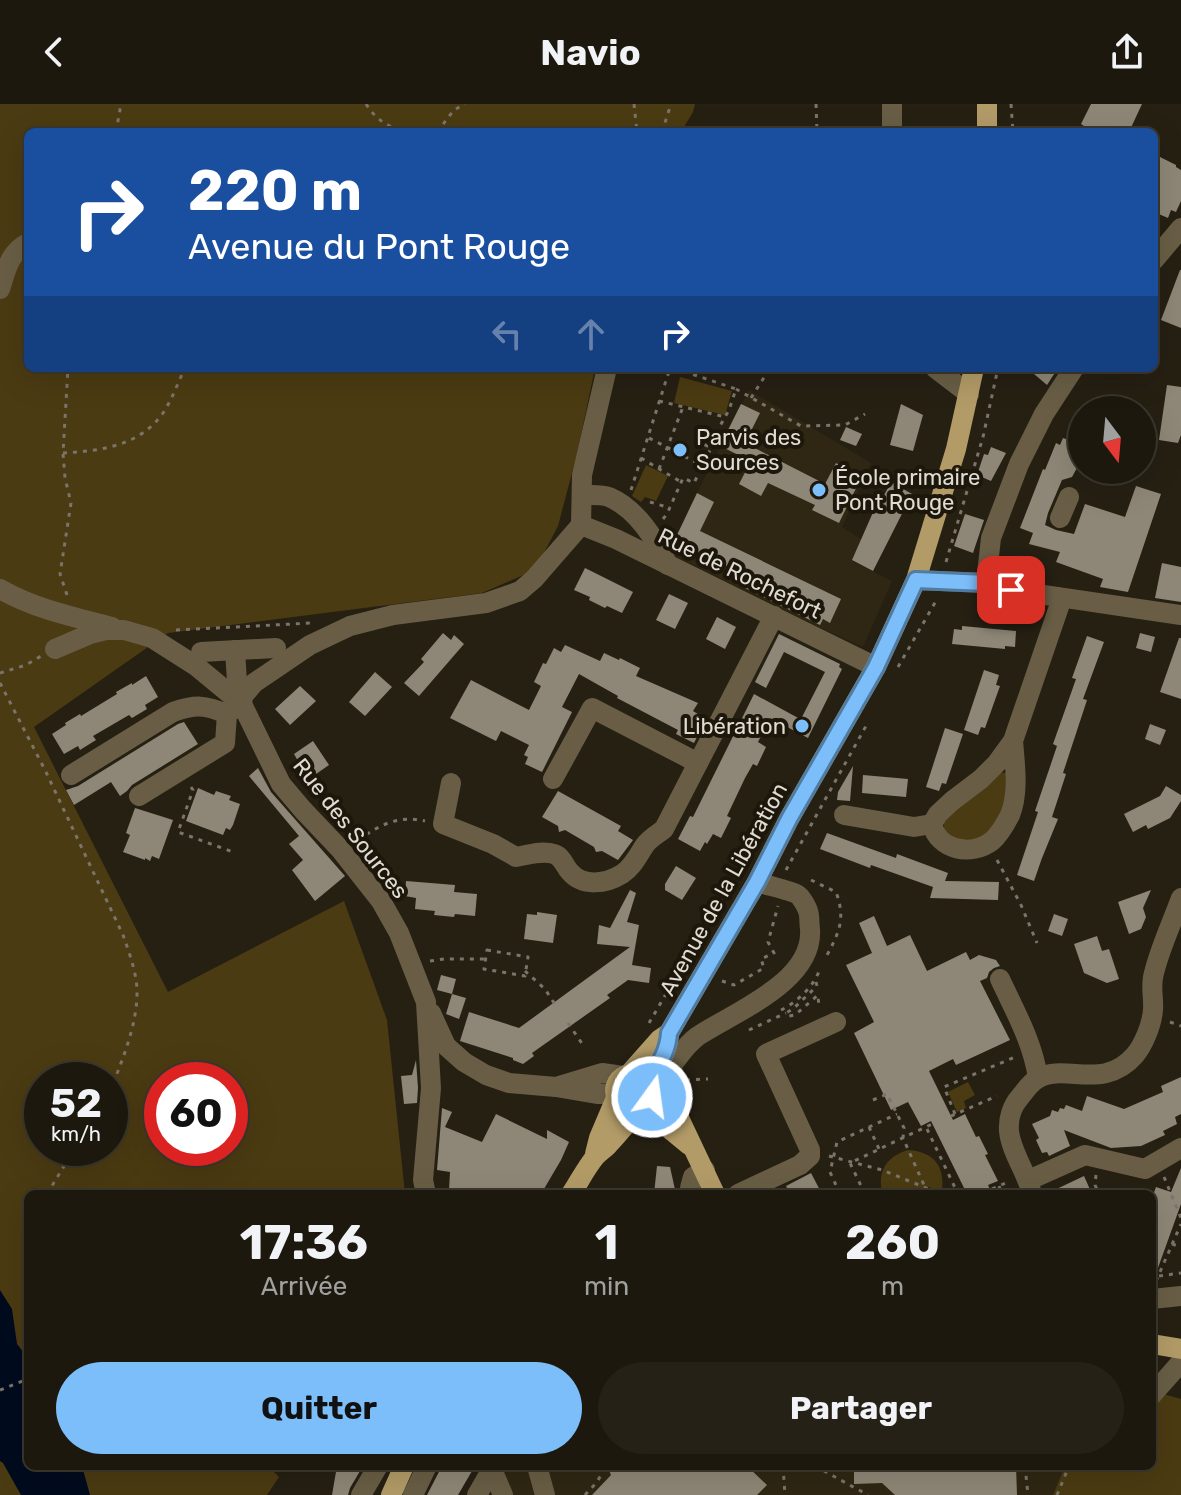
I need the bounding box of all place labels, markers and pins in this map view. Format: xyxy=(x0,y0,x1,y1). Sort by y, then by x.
place label: Parvis des Sources xyxy=(696,424,801,476)
marker: Parvis des Sources xyxy=(671,441,689,459)
place label: École primaire Pont Rouge xyxy=(835,464,980,516)
marker: École primaire Pont Rouge xyxy=(810,481,828,499)
pin xyxy=(977,556,1045,624)
place label: Libération xyxy=(683,713,786,740)
marker: Libération xyxy=(793,717,811,735)

